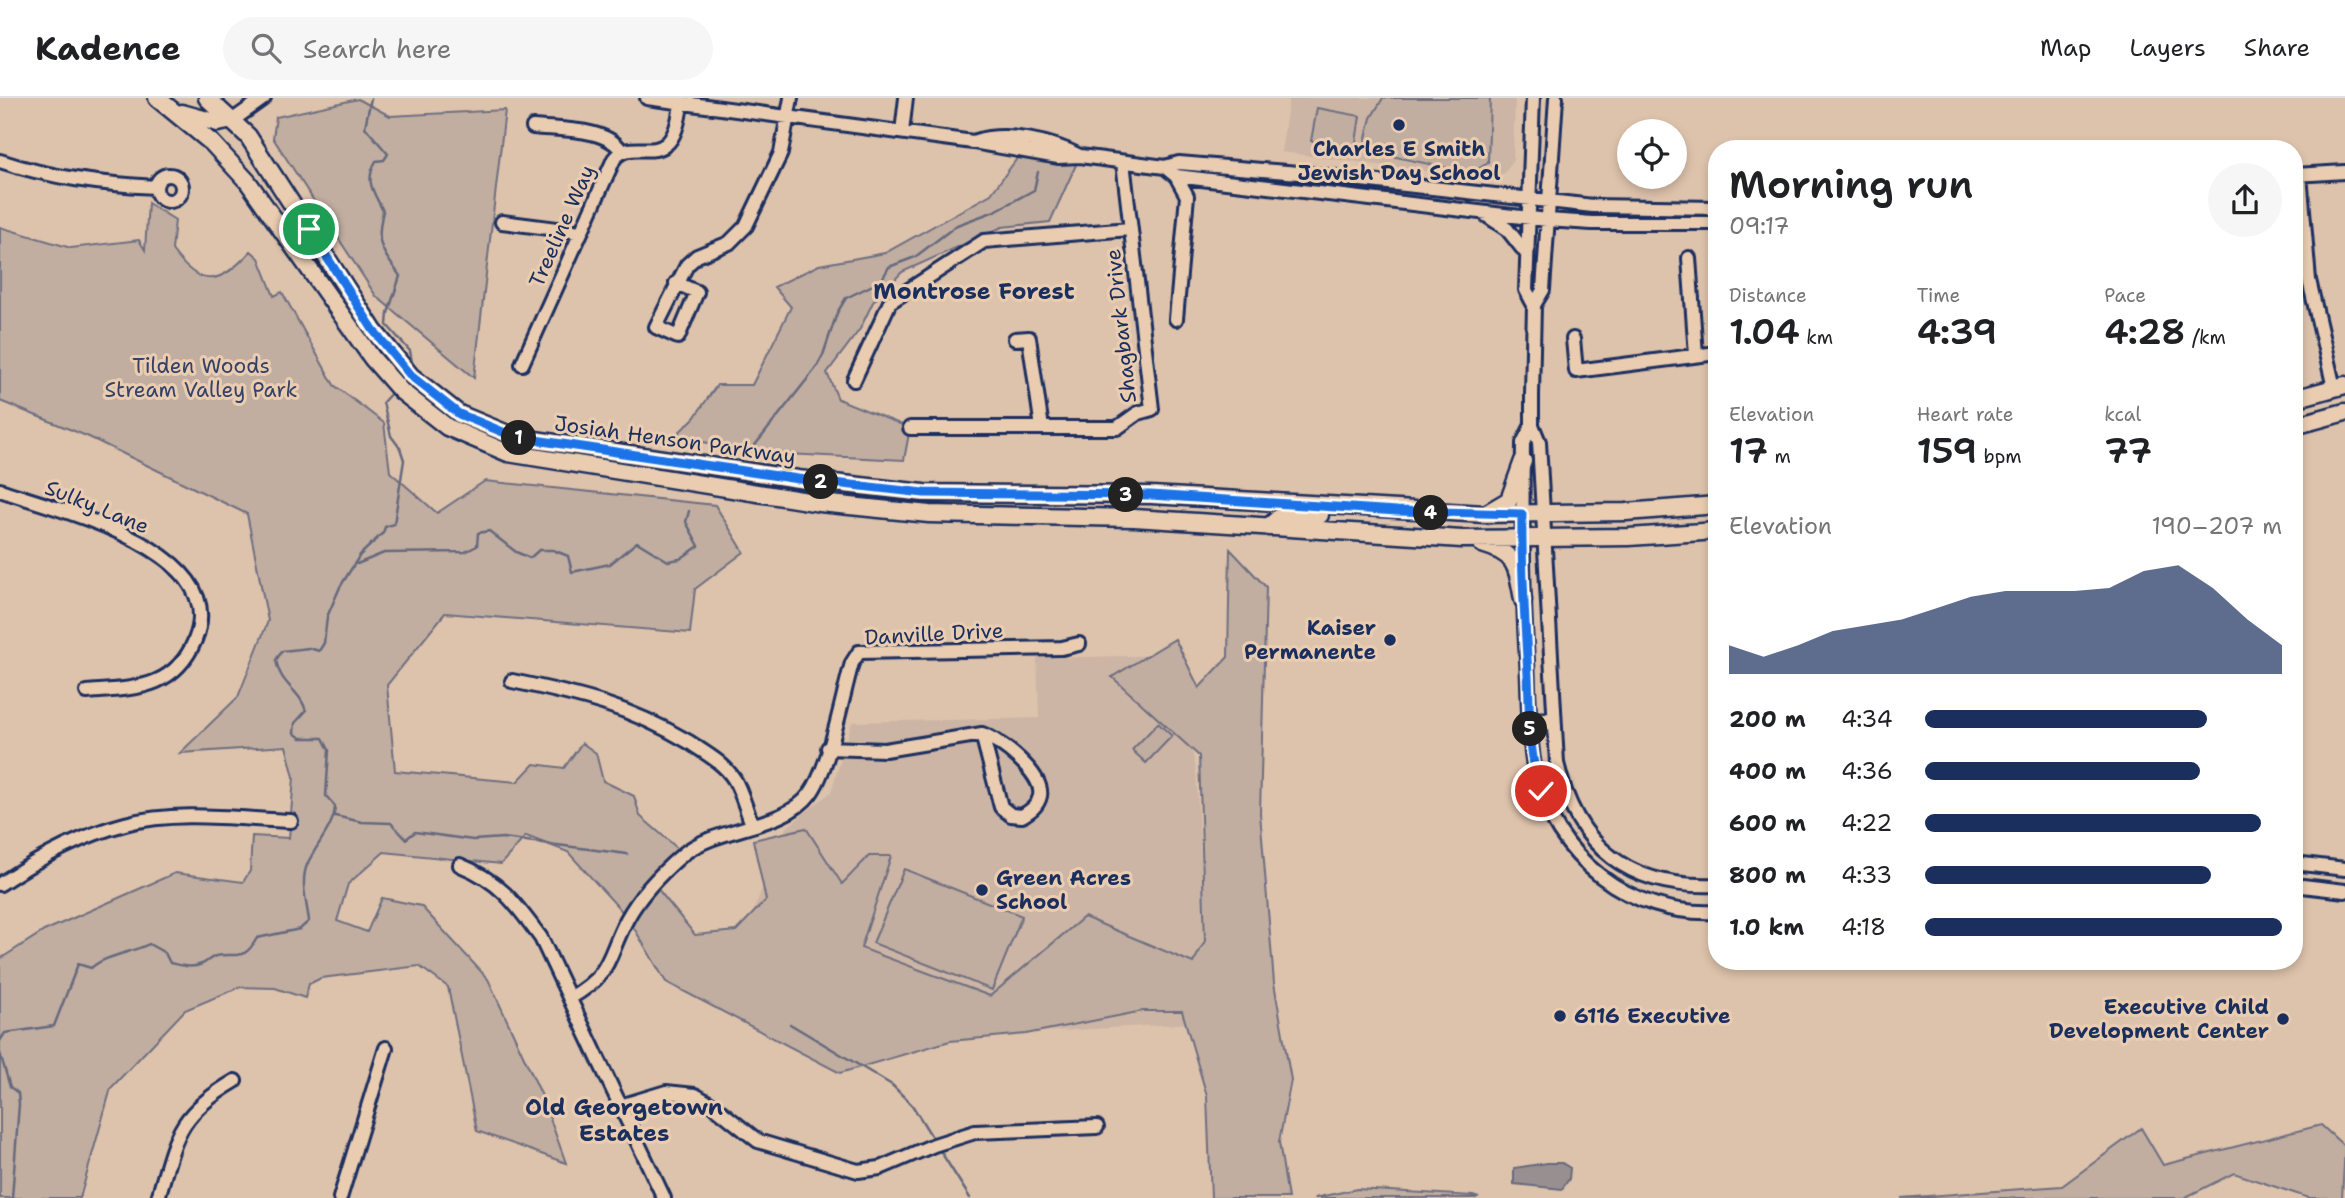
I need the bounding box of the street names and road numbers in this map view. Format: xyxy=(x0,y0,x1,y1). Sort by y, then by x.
street label: Treeline Way xyxy=(523,160,601,292)
street label: Shagbark Drive xyxy=(1099,247,1143,405)
street label: Josiah Henson Parkway xyxy=(552,409,798,471)
street label: Sulky Lane xyxy=(41,473,153,541)
street label: Danville Drive xyxy=(864,616,1004,652)

